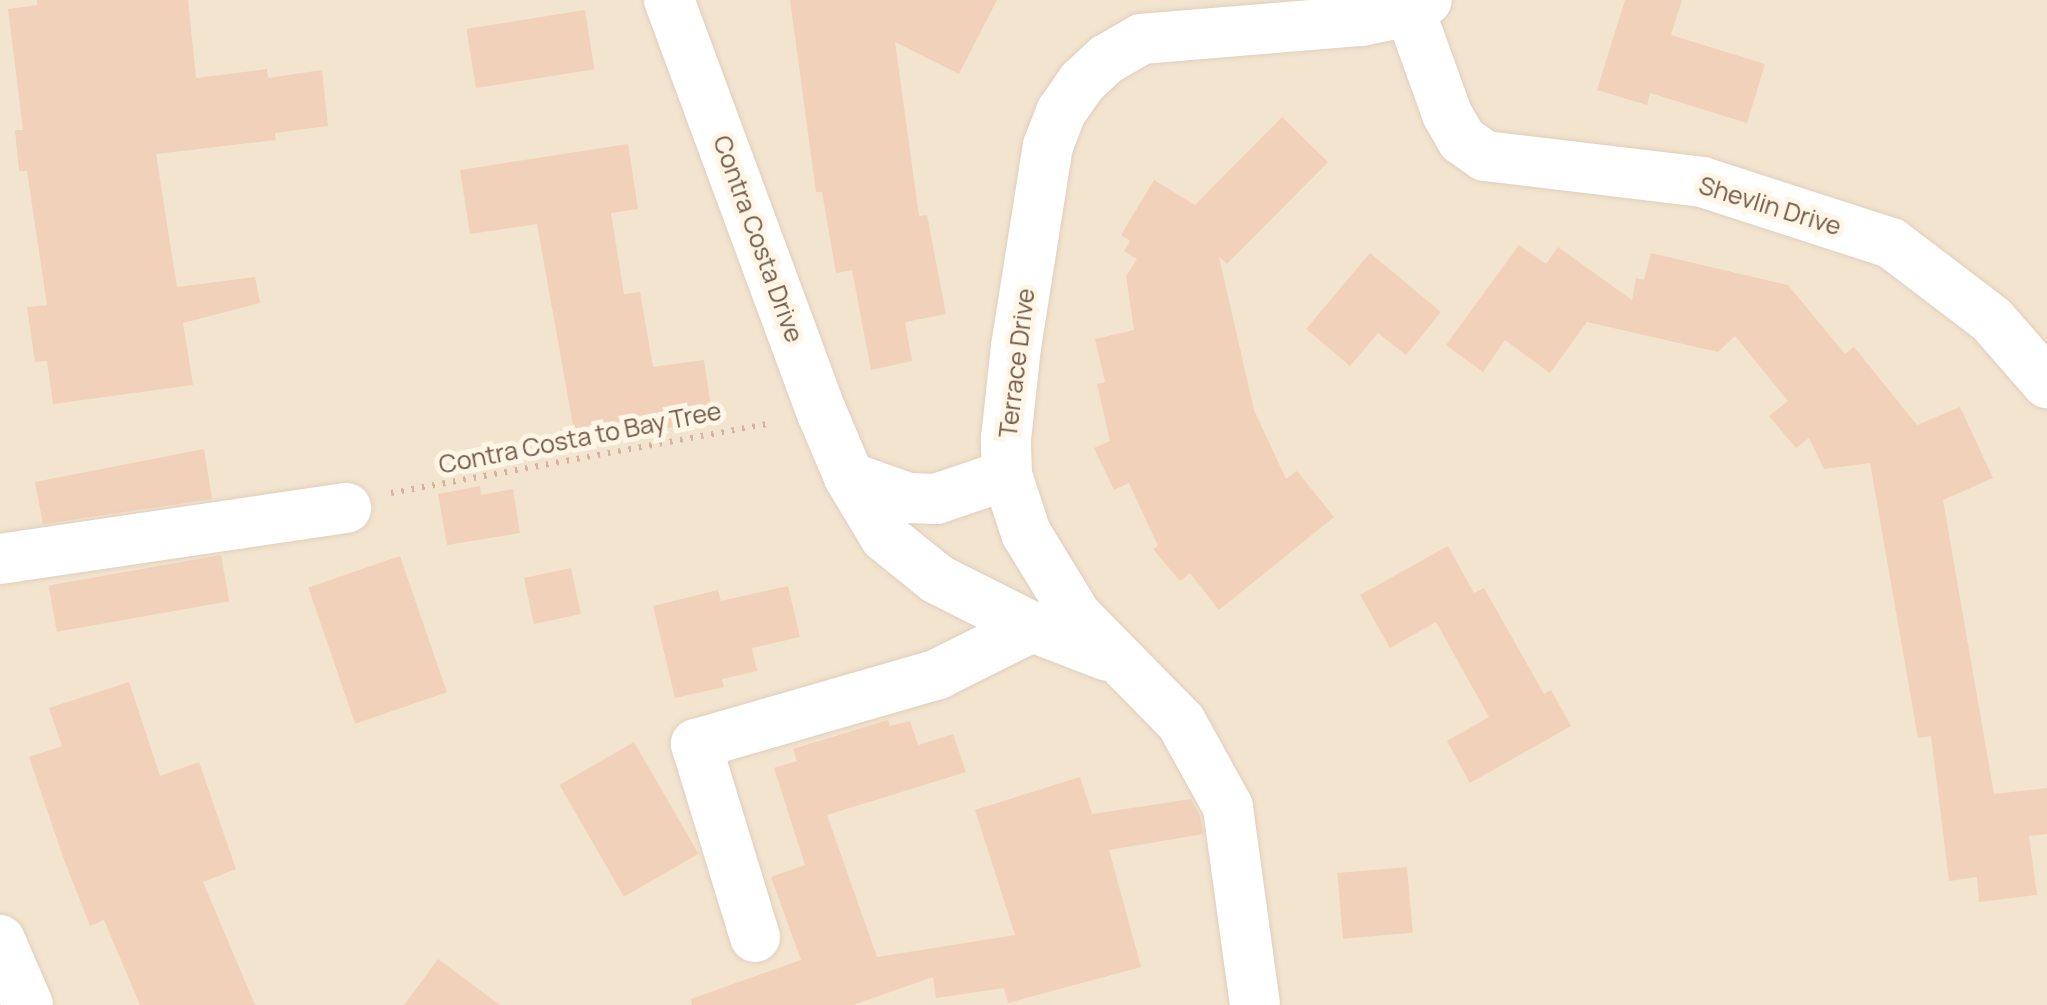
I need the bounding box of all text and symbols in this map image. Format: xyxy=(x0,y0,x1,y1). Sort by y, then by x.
street label: Contra Costa Drive xyxy=(707,131,809,347)
street label: Shevlin Drive xyxy=(1695,170,1845,242)
street label: Terrace Drive xyxy=(993,287,1041,439)
street label: Contra Costa to Bay Tree xyxy=(436,396,724,480)

